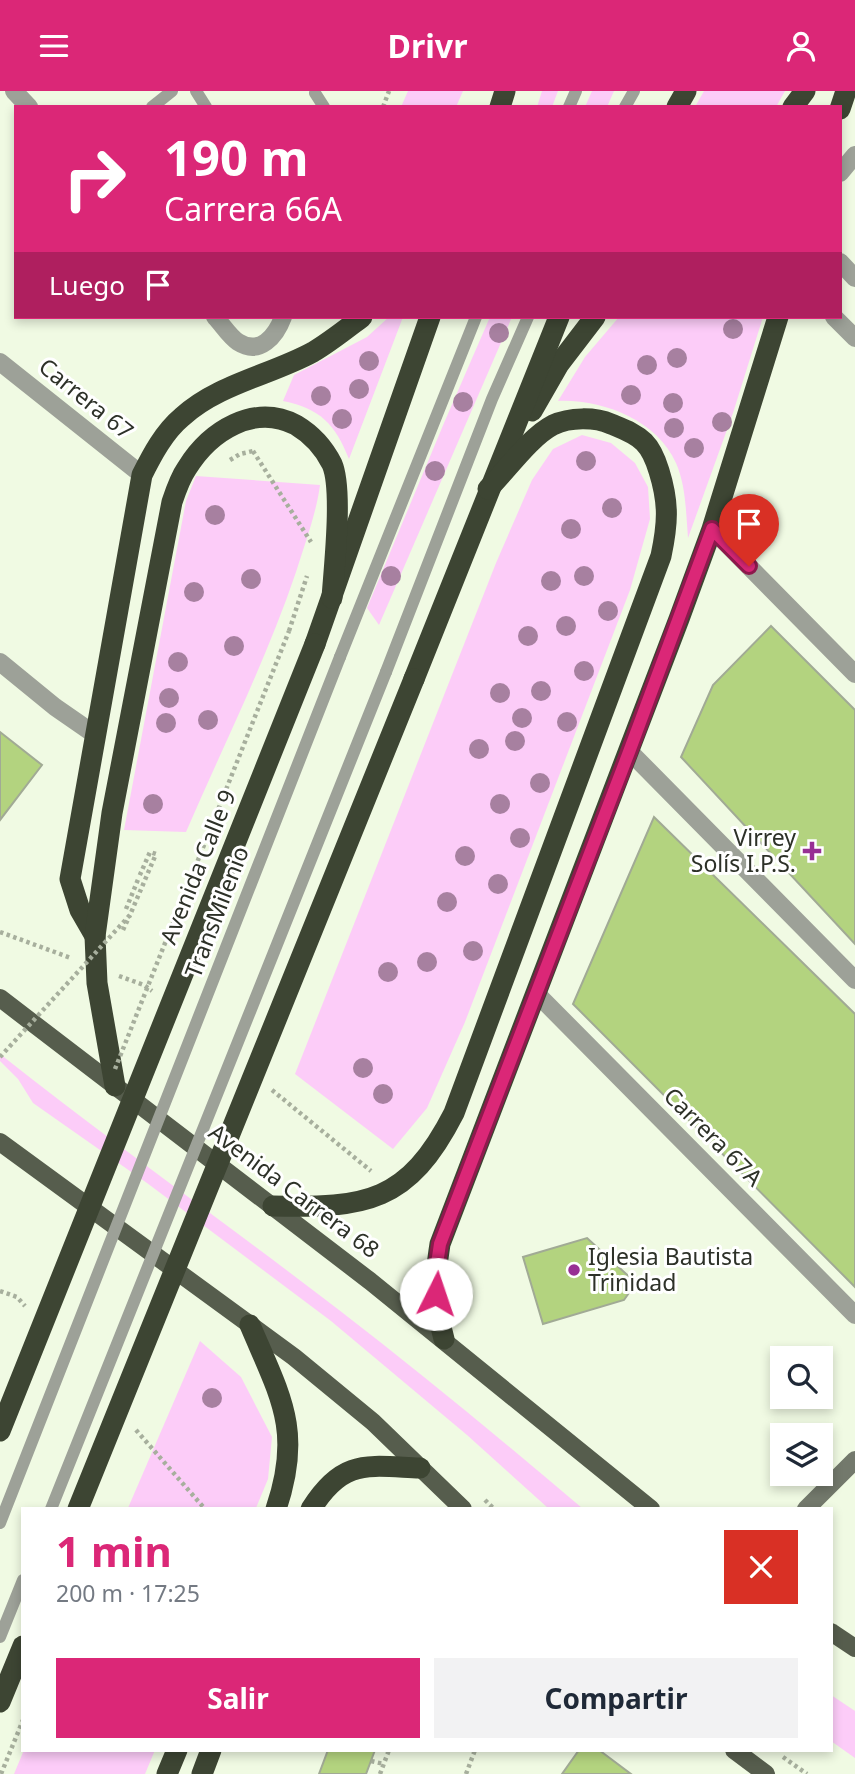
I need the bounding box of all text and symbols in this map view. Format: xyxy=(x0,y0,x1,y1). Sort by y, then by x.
text: Drivr xyxy=(388,24,467,67)
icon: menu xyxy=(35,27,73,65)
icon: person xyxy=(782,27,820,65)
text: 190 m xyxy=(164,124,309,190)
icon: right xyxy=(49,133,140,224)
text: Carrera 66A xyxy=(164,187,342,230)
icon: arrive xyxy=(139,266,177,304)
text: Luego xyxy=(49,267,125,303)
street label: Carrera 67 xyxy=(33,350,141,446)
pin xyxy=(719,494,779,566)
icon: arrive xyxy=(730,505,768,543)
street label: Avenida Calle 9 xyxy=(152,785,243,949)
place label: Virrey Solís I.P.S. xyxy=(691,821,796,879)
street label: TransMilenio xyxy=(176,841,256,982)
marker: Virrey Solís I.P.S. xyxy=(802,841,822,861)
street label: Carrera 67A xyxy=(657,1080,770,1193)
street label: Avenida Carrera 68 xyxy=(203,1116,386,1265)
place label: Iglesia Bautista Trinidad xyxy=(588,1240,753,1298)
position arrow xyxy=(399,1257,473,1331)
marker: Iglesia Bautista Trinidad xyxy=(566,1262,582,1278)
map controls xyxy=(770,1346,833,1486)
button: search xyxy=(770,1346,833,1409)
button: layers xyxy=(770,1423,833,1486)
text: 1 min xyxy=(56,1522,172,1579)
button: close xyxy=(724,1530,798,1604)
text: 200 m · 17:25 xyxy=(56,1577,200,1609)
button: Salir xyxy=(56,1658,420,1738)
button: Compartir xyxy=(434,1658,798,1738)

